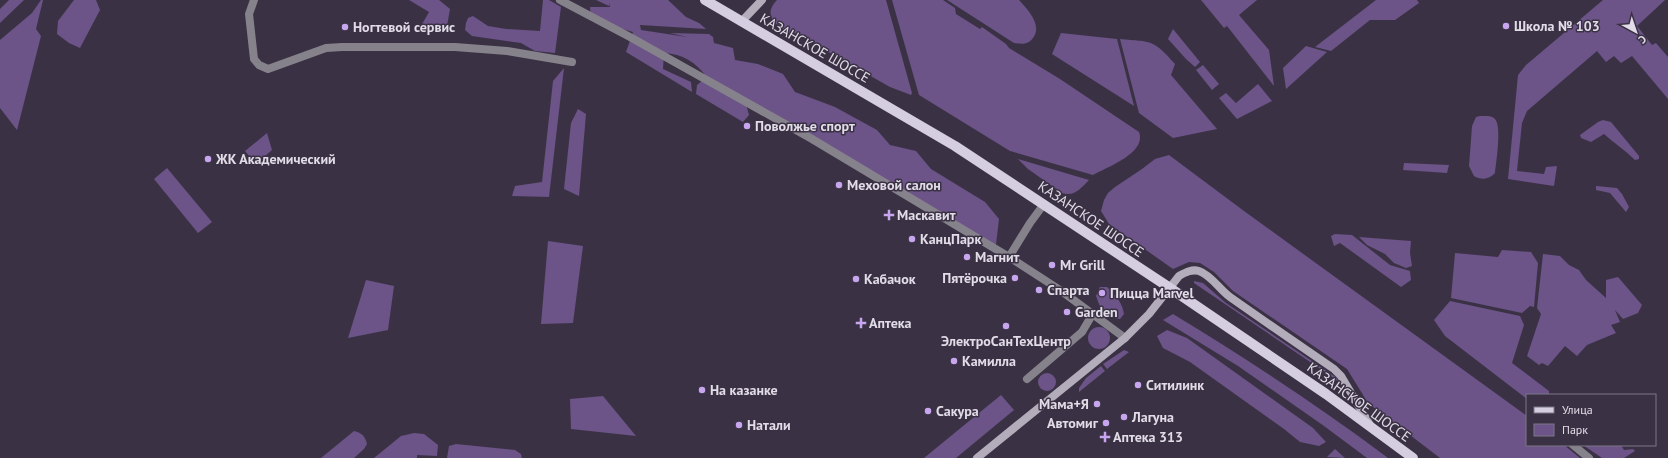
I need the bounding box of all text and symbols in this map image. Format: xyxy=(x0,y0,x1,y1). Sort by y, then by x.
street label: КАЗАНСКОЕ ШОССЕ xyxy=(757,9,873,87)
north arrow xyxy=(1616,12,1656,52)
place label: Школа № 103 xyxy=(1514,17,1600,35)
place label: Ногтевой сервис xyxy=(353,18,455,36)
marker: Школа № 103 xyxy=(1501,21,1511,31)
marker: Ногтевой сервис xyxy=(340,22,350,32)
text: С xyxy=(1636,32,1649,47)
place label: Поволжье спорт xyxy=(755,117,855,135)
marker: Поволжье спорт xyxy=(742,121,752,131)
place label: ЖК Академический xyxy=(215,150,336,168)
marker: ЖК Академический xyxy=(203,154,213,164)
place label: Меховой салон xyxy=(847,176,941,194)
street label: КАЗАНСКОЕ ШОССЕ xyxy=(1035,177,1147,261)
marker: Меховой салон xyxy=(834,180,844,190)
place label: Маскавит xyxy=(897,206,956,224)
marker: Маскавит xyxy=(884,210,894,220)
place label: КанцПарк xyxy=(920,230,981,248)
marker: КанцПарк xyxy=(907,234,917,244)
place label: Магнит xyxy=(975,248,1020,266)
marker: Магнит xyxy=(962,252,972,262)
place label: Mr Grill xyxy=(1060,256,1106,274)
marker: Mr Grill xyxy=(1047,260,1057,270)
place label: Пятёрочка xyxy=(942,269,1007,287)
place label: Кабачок xyxy=(864,270,916,288)
marker: Пятёрочка xyxy=(1010,273,1020,283)
marker: Кабачок xyxy=(851,274,861,284)
place label: Спарта xyxy=(1047,281,1090,299)
place label: Пицца Marvel xyxy=(1110,284,1194,302)
marker: Спарта xyxy=(1034,285,1044,295)
marker: Пицца Marvel xyxy=(1097,288,1107,298)
place label: Garden xyxy=(1075,303,1118,321)
marker: Garden xyxy=(1062,307,1072,317)
place label: Аптека xyxy=(869,314,912,332)
marker: Аптека xyxy=(856,318,866,328)
marker: ЭлектроСанТехЦентр xyxy=(1001,321,1011,331)
place label: ЭлектроСанТехЦентр xyxy=(941,332,1071,350)
place label: Камилла xyxy=(962,352,1016,370)
marker: Камилла xyxy=(949,356,959,366)
street label: КАЗАНСКОЕ ШОССЕ xyxy=(1304,358,1414,446)
place label: Ситилинк xyxy=(1146,376,1204,394)
marker: Ситилинк xyxy=(1133,380,1143,390)
place label: На казанке xyxy=(710,381,778,399)
marker: На казанке xyxy=(697,385,707,395)
legend xyxy=(1526,394,1656,446)
place label: Мама+Я xyxy=(1039,395,1089,413)
marker: Мама+Я xyxy=(1092,399,1102,409)
place label: Сакура xyxy=(936,402,979,420)
text: Улица xyxy=(1562,402,1593,417)
marker: Сакура xyxy=(923,406,933,416)
place label: Лагуна xyxy=(1131,408,1174,426)
marker: Лагуна xyxy=(1119,412,1129,422)
place label: Автомиг xyxy=(1047,414,1099,432)
place label: Натали xyxy=(747,416,791,434)
marker: Автомиг xyxy=(1101,418,1111,428)
marker: Натали xyxy=(734,420,744,430)
text: Парк xyxy=(1562,422,1588,437)
place label: Аптека 313 xyxy=(1113,428,1183,446)
marker: Аптека 313 xyxy=(1100,432,1110,442)

